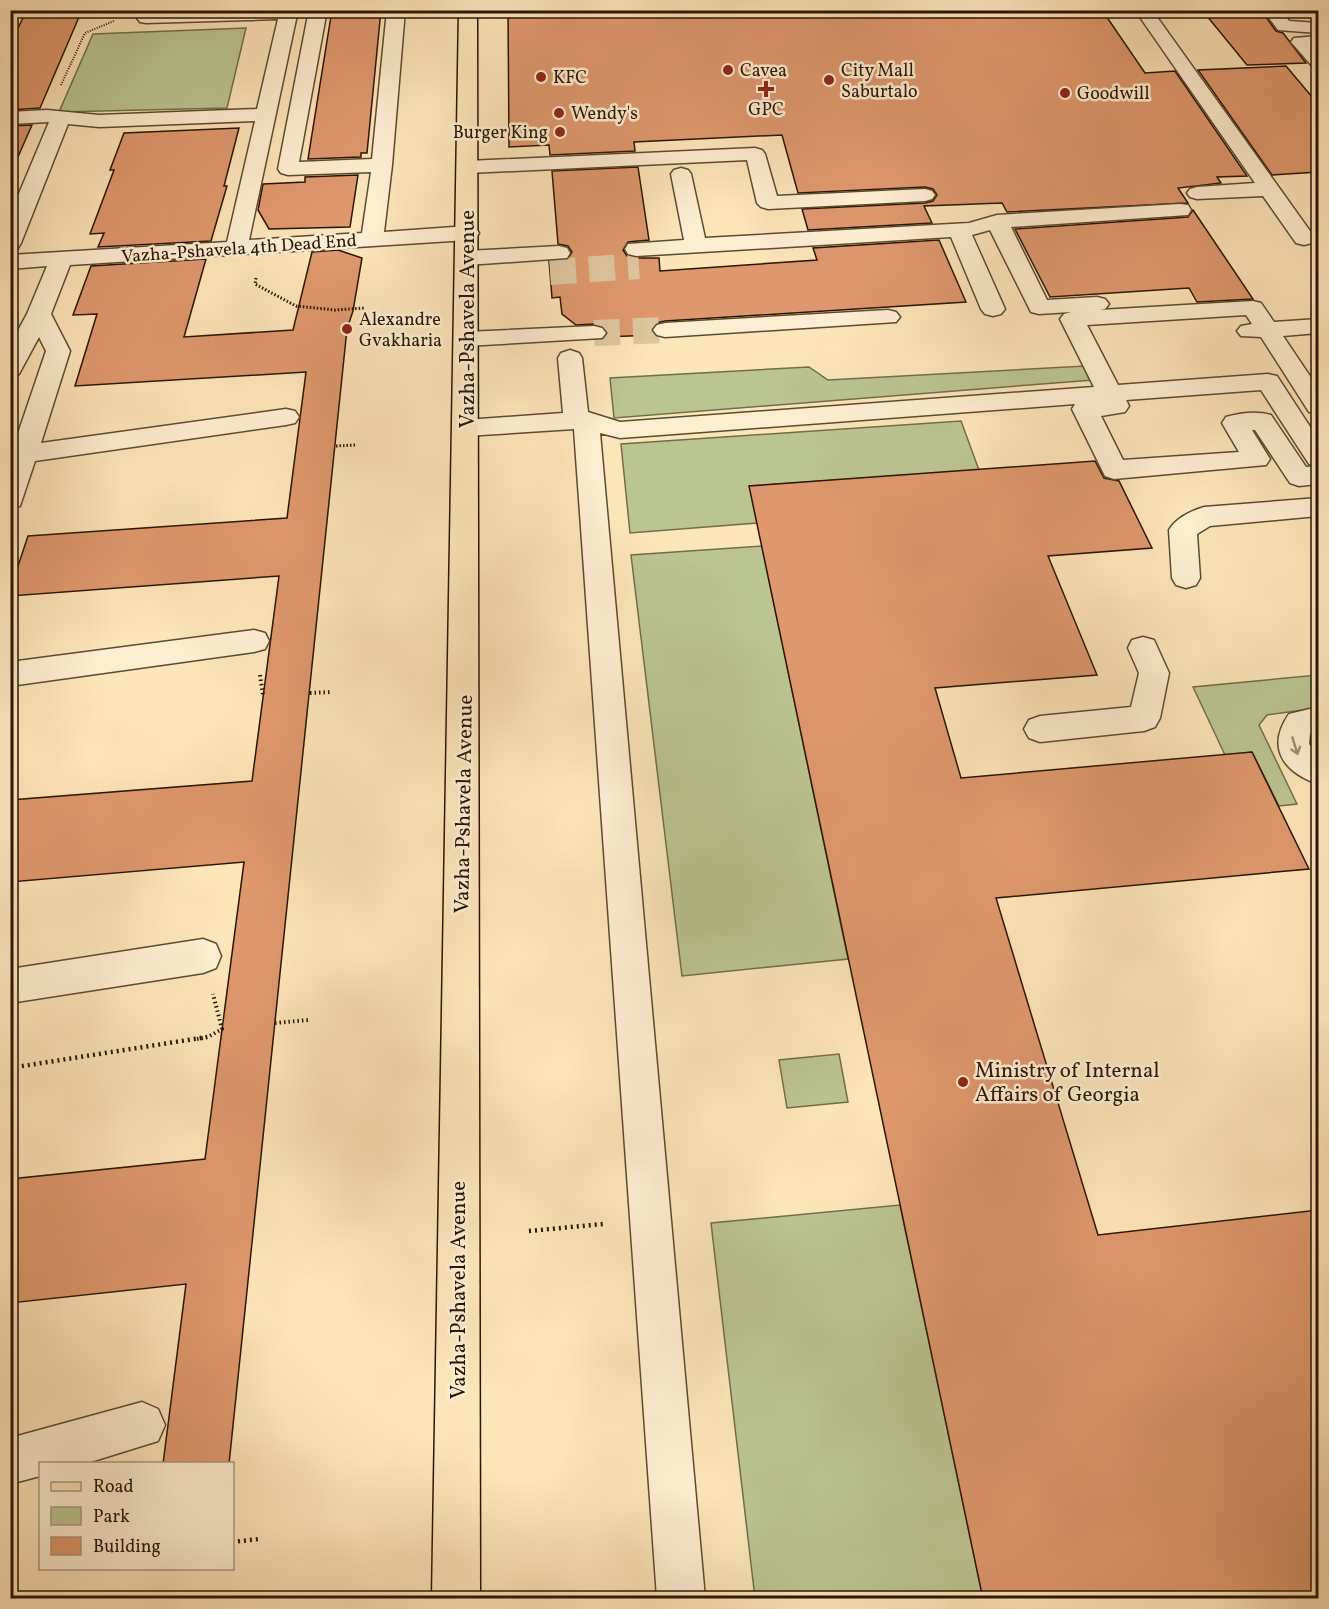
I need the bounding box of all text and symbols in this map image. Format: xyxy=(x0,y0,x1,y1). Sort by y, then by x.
place label: Cavea xyxy=(740,59,787,84)
place label: City Mall Saburtalo xyxy=(841,59,918,105)
marker: Cavea xyxy=(721,63,735,77)
place label: KFC xyxy=(553,66,587,91)
marker: KFC xyxy=(534,70,548,84)
marker: City Mall Saburtalo xyxy=(822,73,836,87)
marker: GPC xyxy=(759,82,773,96)
place label: Goodwill xyxy=(1077,82,1150,107)
marker: Goodwill xyxy=(1058,86,1072,100)
place label: GPC xyxy=(748,98,784,123)
place label: Wendy's xyxy=(571,102,638,127)
marker: Wendy's xyxy=(552,106,566,120)
place label: Burger King xyxy=(453,121,548,146)
marker: Burger King xyxy=(553,125,567,139)
street label: Vazha-Pshavela Avenue xyxy=(454,210,483,428)
street label: Vazha-Pshavela 4th Dead End xyxy=(121,229,358,270)
place label: Alexandre Gvakharia xyxy=(359,308,442,354)
marker: Alexandre Gvakharia xyxy=(340,322,354,336)
street label: Vazha-Pshavela Avenue xyxy=(448,694,481,914)
one-way arrow xyxy=(1290,737,1301,756)
place label: Ministry of Internal Affairs of Georgia xyxy=(975,1057,1160,1110)
marker: Ministry of Internal Affairs of Georgia xyxy=(956,1075,970,1089)
street label: Vazha-Pshavela Avenue xyxy=(445,1181,474,1399)
legend xyxy=(39,1462,234,1570)
text: Road xyxy=(93,1475,134,1500)
text: Park xyxy=(93,1505,130,1530)
text: Building xyxy=(93,1535,161,1560)

